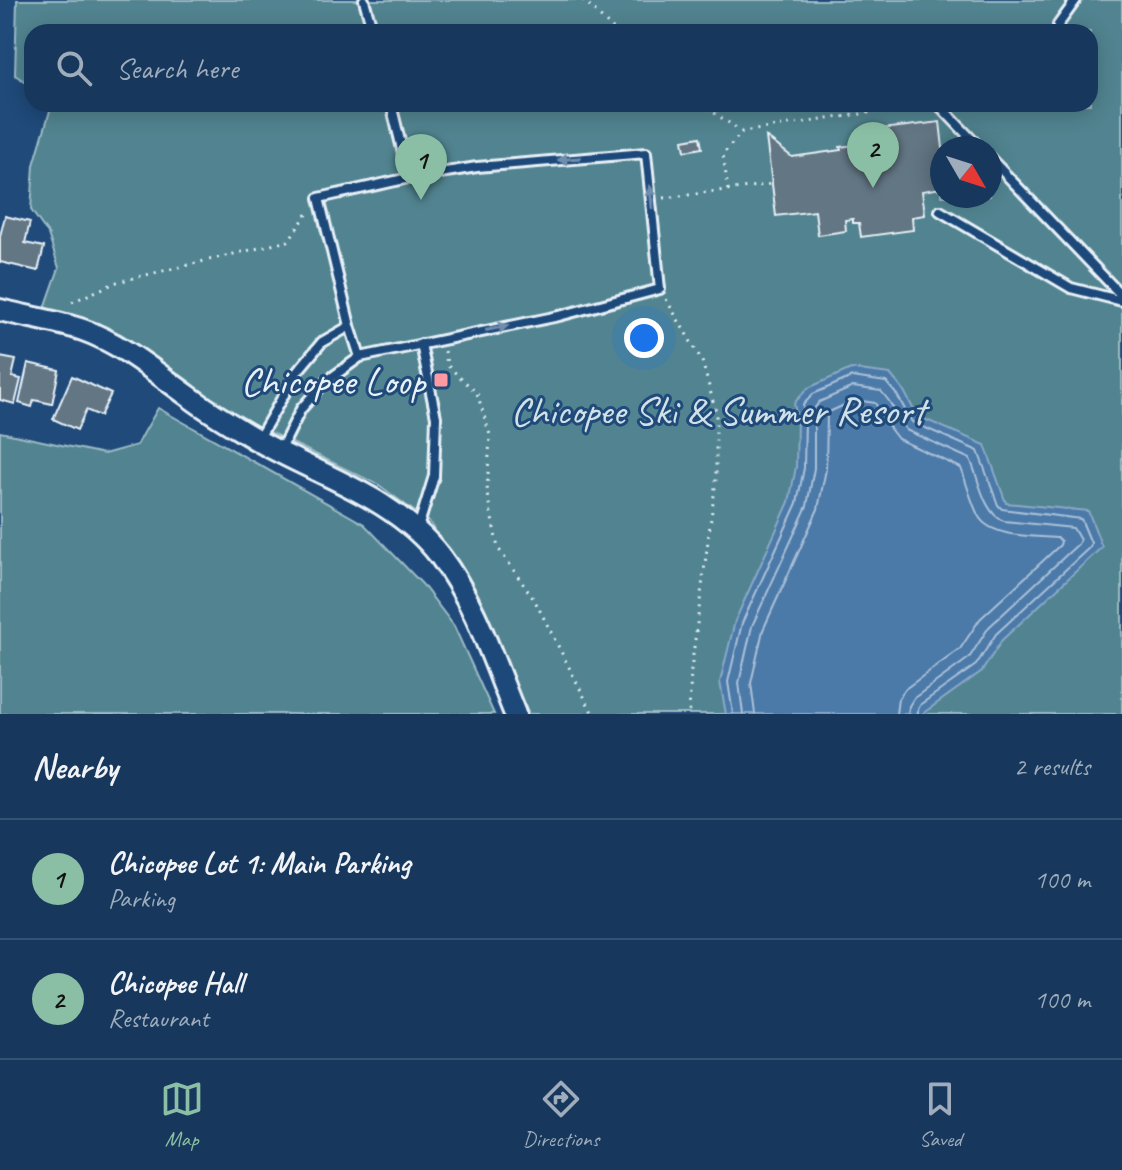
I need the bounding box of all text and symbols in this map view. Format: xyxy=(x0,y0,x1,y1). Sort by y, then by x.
search box xyxy=(24,24,1098,112)
icon: search xyxy=(52,46,96,90)
text: Search here xyxy=(116,49,238,87)
pin: 2 xyxy=(847,122,899,188)
pin: 1 xyxy=(395,134,447,200)
north arrow xyxy=(930,136,1002,208)
one-way arrow xyxy=(556,153,581,166)
one-way arrow xyxy=(645,184,658,209)
your location xyxy=(624,318,664,358)
one-way arrow xyxy=(485,321,510,334)
place label: Chicopee Loop xyxy=(241,356,427,406)
marker: Chicopee Loop xyxy=(432,371,450,389)
park label: Chicopee Ski & Summer Resort xyxy=(511,386,931,436)
text: Nearby xyxy=(32,745,118,788)
text: 2 results xyxy=(1014,750,1090,783)
text: Chicopee Lot 1: Main Parking xyxy=(108,844,410,882)
text: 1 xyxy=(52,863,64,896)
text: 100 m xyxy=(1034,863,1090,896)
text: Parking xyxy=(108,882,175,915)
text: Chicopee Hall xyxy=(108,964,243,1002)
text: 2 xyxy=(52,983,64,1016)
text: 100 m xyxy=(1034,983,1090,1016)
text: Restaurant xyxy=(108,1002,209,1035)
tab: Map xyxy=(160,1077,204,1153)
tab: Directions xyxy=(523,1077,599,1153)
tab: Saved xyxy=(918,1077,962,1153)

